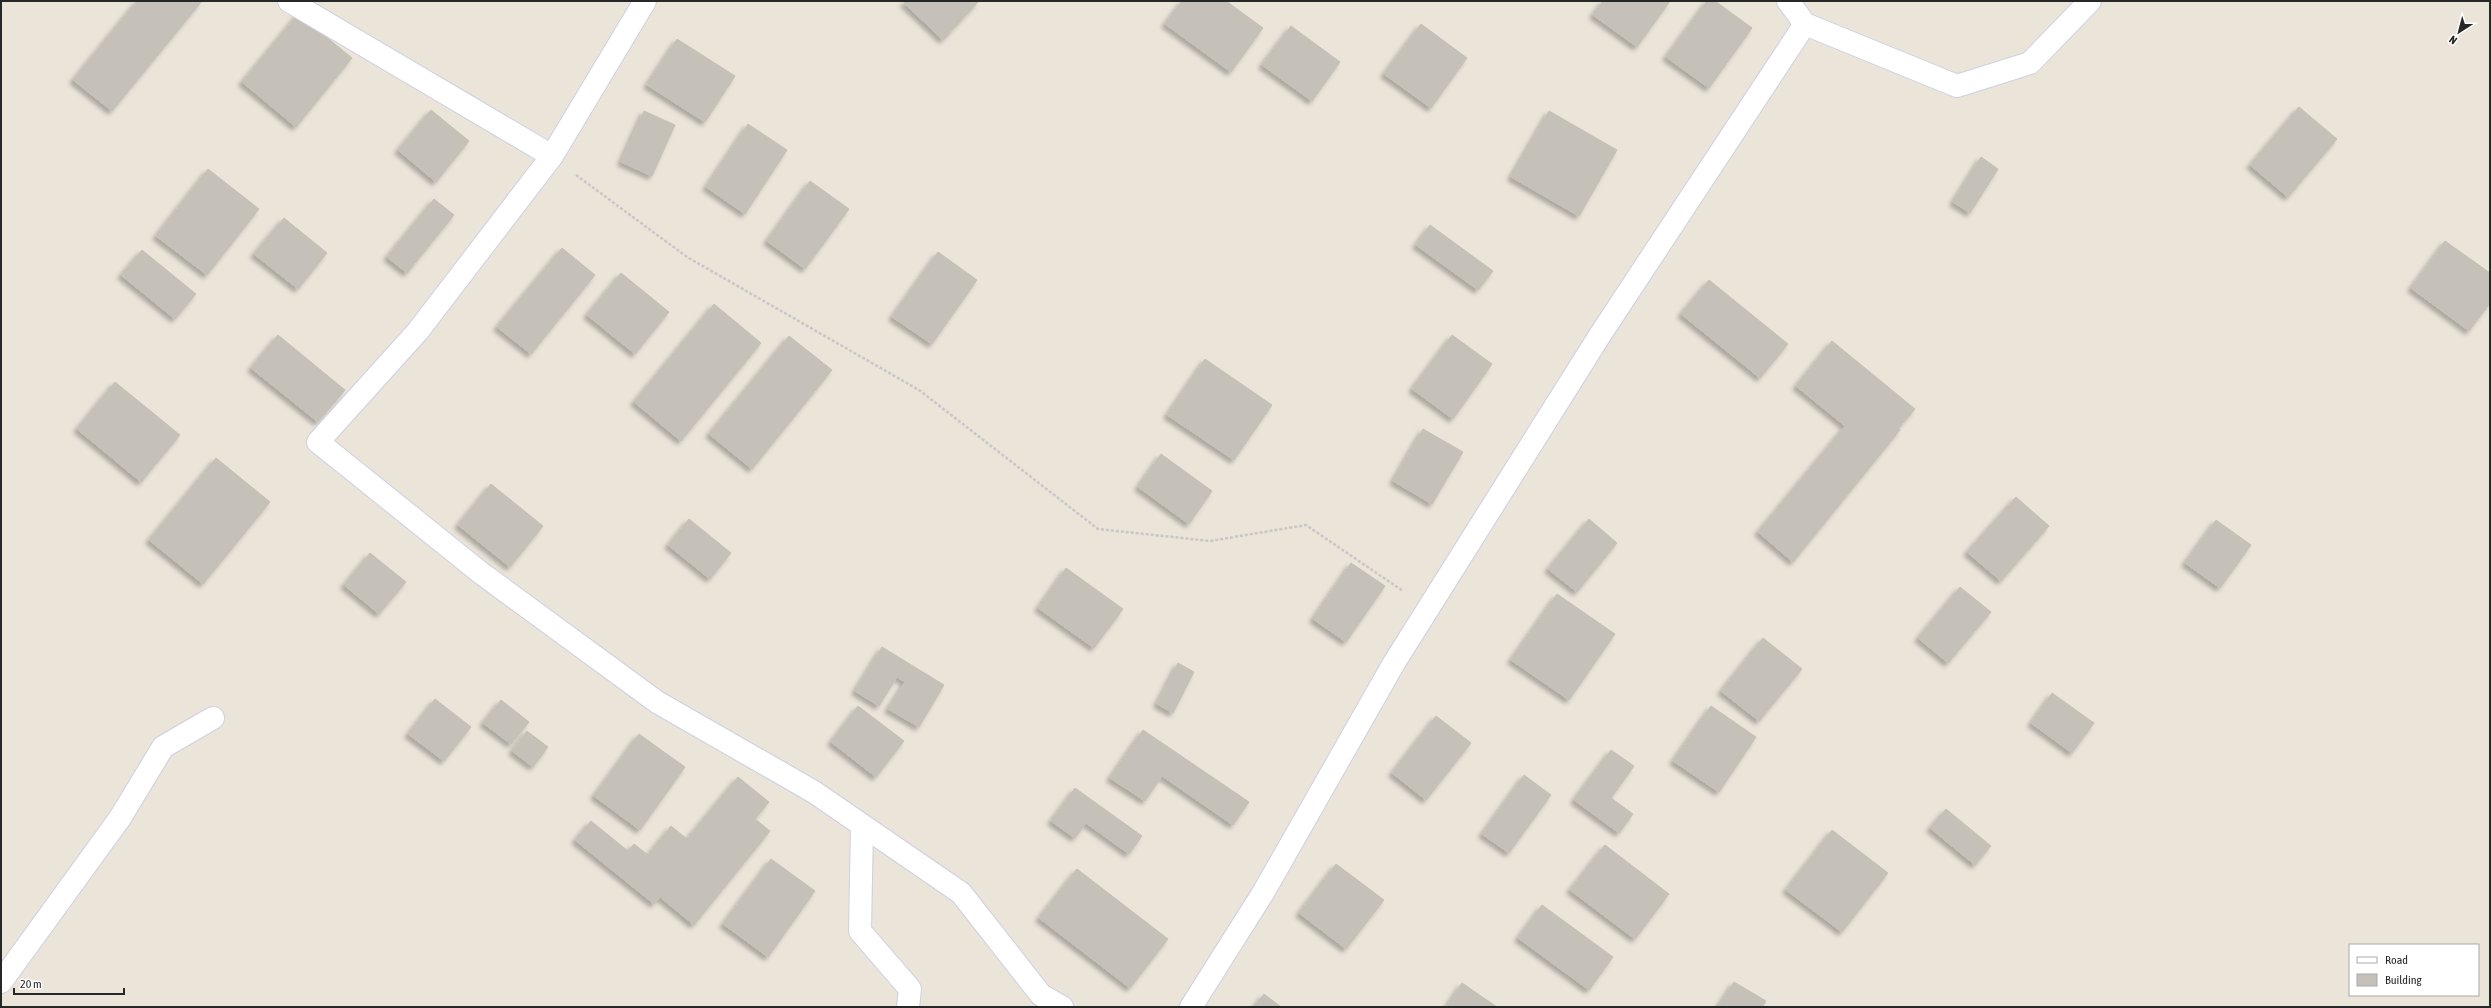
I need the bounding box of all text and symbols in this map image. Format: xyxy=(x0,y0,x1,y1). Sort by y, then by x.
north arrow xyxy=(2439,12,2479,52)
text: N xyxy=(2447,33,2459,47)
legend xyxy=(2349,944,2479,996)
text: Road xyxy=(2385,953,2408,967)
scale bar xyxy=(14,970,124,996)
text: Building xyxy=(2385,973,2423,987)
text: 20 m xyxy=(20,977,42,991)

